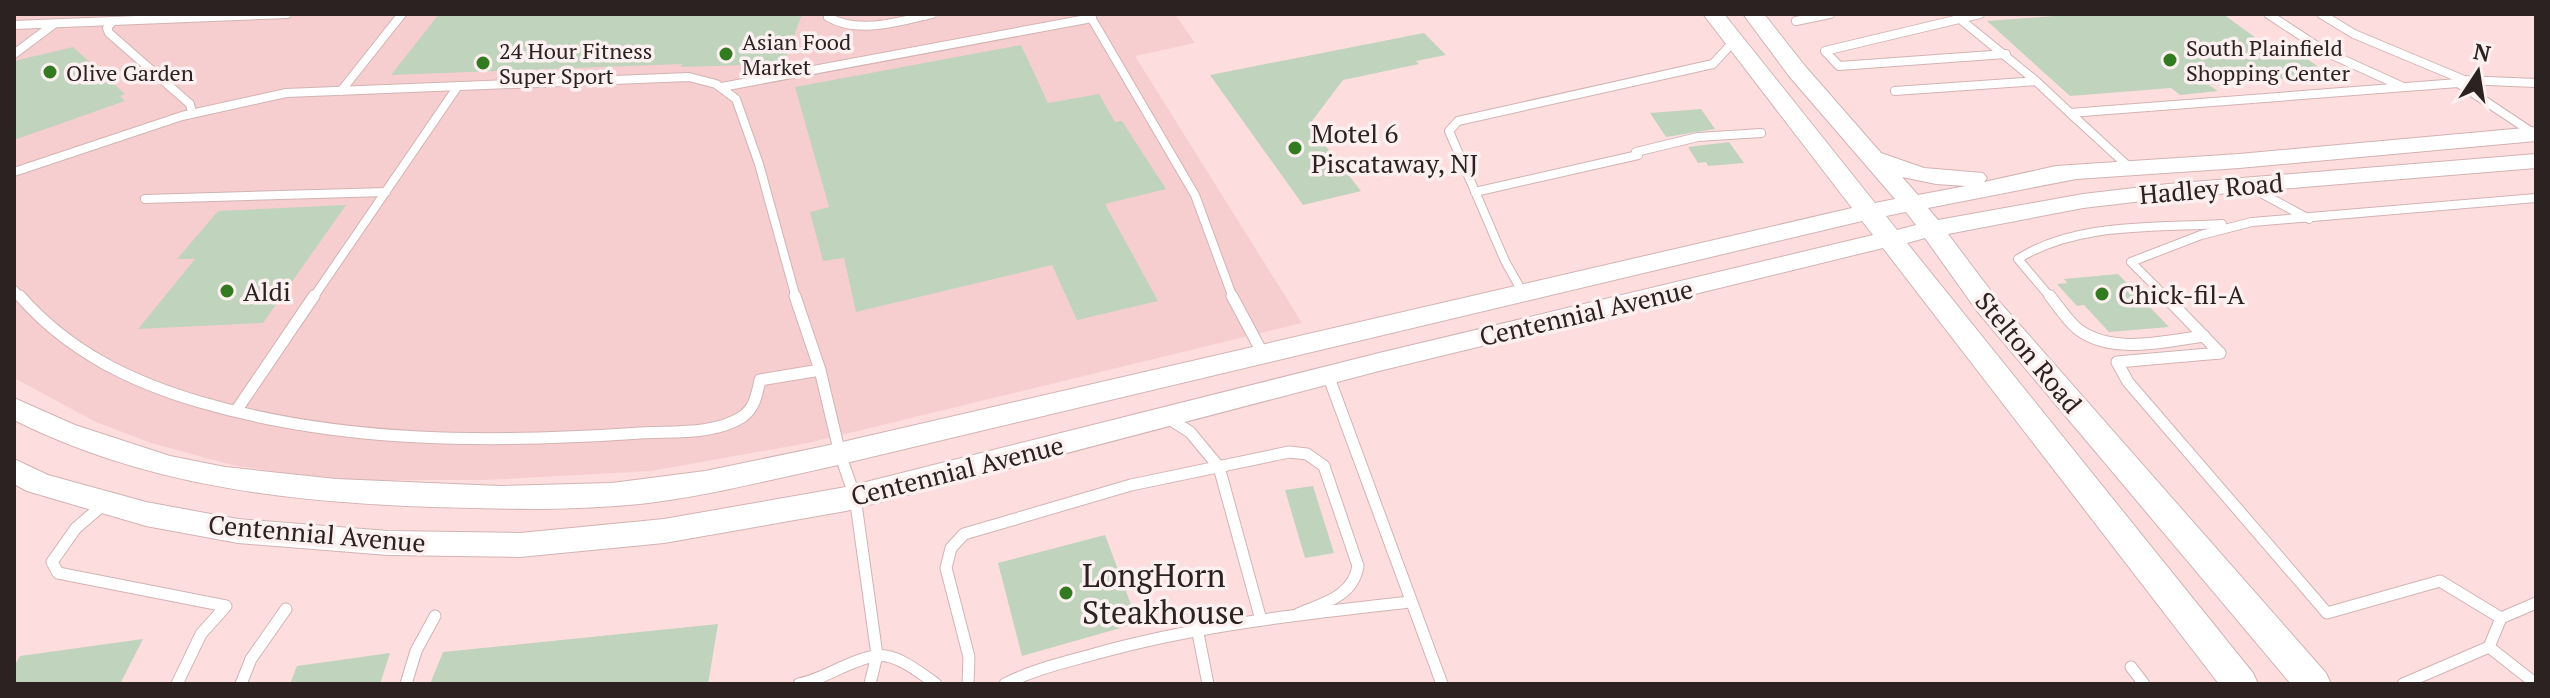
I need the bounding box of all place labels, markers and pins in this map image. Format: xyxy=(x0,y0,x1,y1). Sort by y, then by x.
place label: Asian Food Market xyxy=(742,27,851,81)
place label: South Plainfield Shopping Center xyxy=(2186,33,2350,87)
place label: 24 Hour Fitness Super Sport xyxy=(499,36,652,90)
marker: Asian Food Market xyxy=(717,45,735,63)
marker: South Plainfield Shopping Center xyxy=(2161,51,2179,69)
marker: 24 Hour Fitness Super Sport xyxy=(474,54,492,72)
place label: Olive Garden xyxy=(66,58,194,87)
marker: Olive Garden xyxy=(41,63,59,81)
place label: Motel 6 Piscataway, NJ xyxy=(1311,116,1478,180)
marker: Motel 6 Piscataway, NJ xyxy=(1286,139,1304,157)
place label: Aldi xyxy=(243,274,291,308)
place label: Chick-fil-A xyxy=(2118,277,2245,311)
marker: Aldi xyxy=(218,282,236,300)
marker: Chick-fil-A xyxy=(2093,285,2111,303)
place label: LongHorn Steakhouse xyxy=(1082,554,1245,633)
marker: LongHorn Steakhouse xyxy=(1057,584,1075,602)

